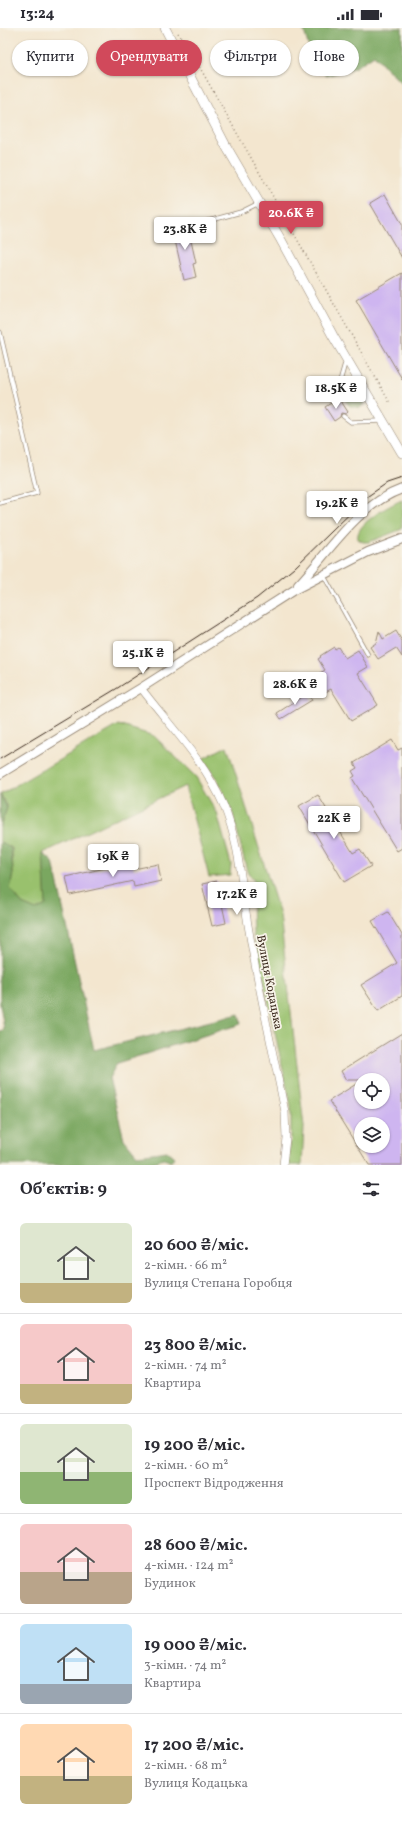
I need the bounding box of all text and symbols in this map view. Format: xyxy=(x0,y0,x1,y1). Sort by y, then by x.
text: 13:24 xyxy=(20,4,55,25)
chip: Купити xyxy=(12,40,88,76)
chip: Орендувати xyxy=(96,40,202,76)
chip: Фільтри xyxy=(210,40,291,76)
chip: Нове xyxy=(299,40,359,76)
pin: 20.6K ₴ xyxy=(254,201,328,235)
text: 20.6K ₴ xyxy=(268,205,314,223)
pin: 23.8K ₴ xyxy=(148,217,222,251)
text: 23.8K ₴ xyxy=(163,221,207,239)
pin: 18.5K ₴ xyxy=(299,376,373,410)
text: 18.5K ₴ xyxy=(315,380,357,398)
pin: 19.2K ₴ xyxy=(300,491,374,525)
text: 19.2K ₴ xyxy=(315,495,359,513)
pin: 25.1K ₴ xyxy=(106,641,180,675)
text: 25.1K ₴ xyxy=(122,645,164,663)
pin: 28.6K ₴ xyxy=(258,672,332,706)
text: 28.6K ₴ xyxy=(273,676,317,694)
pin: 22K ₴ xyxy=(306,806,362,840)
text: 22K ₴ xyxy=(317,810,351,828)
pin: 19K ₴ xyxy=(85,844,141,878)
text: 19K ₴ xyxy=(97,848,129,866)
pin: 17.2K ₴ xyxy=(200,882,274,916)
text: 17.2K ₴ xyxy=(217,886,257,904)
street label: Вулиця Кодацька xyxy=(252,934,286,1031)
map controls xyxy=(354,1073,390,1153)
button: locate xyxy=(354,1073,390,1109)
button: layers xyxy=(354,1117,390,1153)
text: Об’єктів: 9 xyxy=(20,1178,107,1201)
icon: filters xyxy=(360,1178,382,1200)
text: 20 600 ₴/міс. xyxy=(144,1234,249,1257)
icon: home xyxy=(52,1239,100,1287)
text: 2-кімн. · 66 m² xyxy=(144,1257,227,1275)
text: Вулиця Степана Горобця xyxy=(144,1275,292,1293)
text: 23 800 ₴/міс. xyxy=(144,1334,247,1357)
icon: home xyxy=(52,1340,100,1388)
text: 2-кімн. · 74 m² xyxy=(144,1357,227,1375)
text: Квартира xyxy=(144,1375,201,1393)
text: 19 200 ₴/міс. xyxy=(144,1434,245,1457)
icon: home xyxy=(52,1440,100,1488)
text: 2-кімн. · 60 m² xyxy=(144,1457,228,1475)
text: Проспект Відродження xyxy=(144,1475,284,1493)
text: 28 600 ₴/міс. xyxy=(144,1534,248,1557)
icon: home xyxy=(52,1540,100,1588)
text: 4-кімн. · 124 m² xyxy=(144,1557,233,1575)
text: Будинок xyxy=(144,1575,196,1593)
text: 19 000 ₴/міс. xyxy=(144,1634,247,1657)
icon: home xyxy=(52,1640,100,1688)
text: 3-кімн. · 74 m² xyxy=(144,1657,226,1675)
text: Квартира xyxy=(144,1675,201,1693)
text: 17 200 ₴/міс. xyxy=(144,1734,244,1757)
icon: home xyxy=(52,1740,100,1788)
text: 2-кімн. · 68 m² xyxy=(144,1757,227,1775)
text: Вулиця Кодацька xyxy=(144,1775,248,1793)

